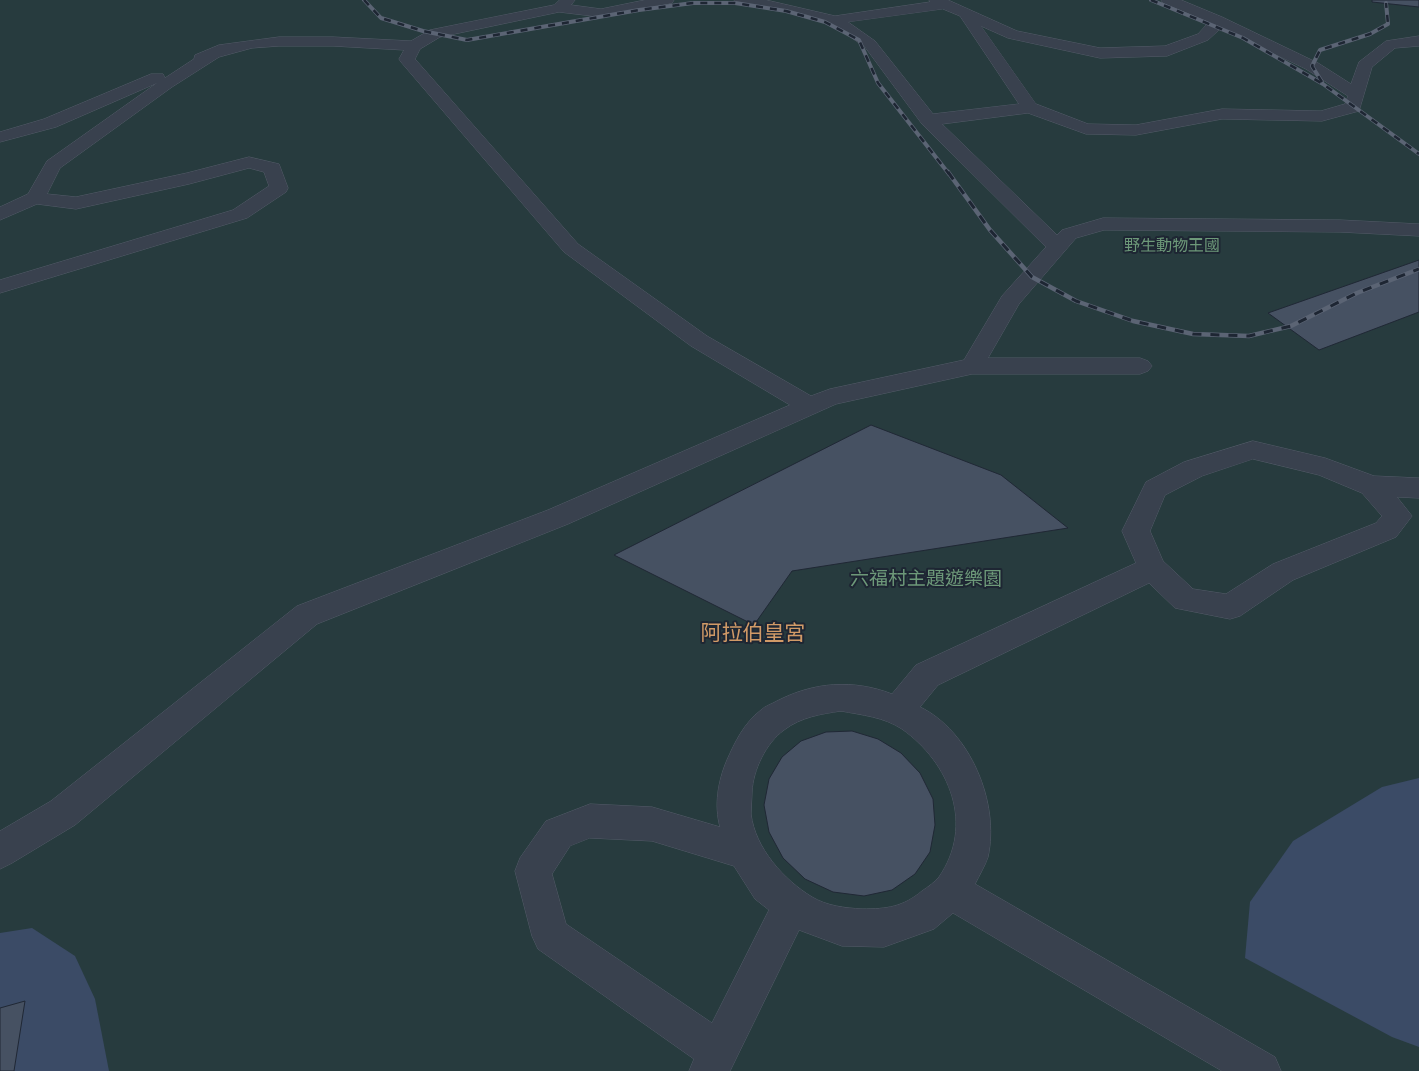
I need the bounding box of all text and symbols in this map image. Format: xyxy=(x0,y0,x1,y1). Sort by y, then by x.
park label: 野生動物王國 xyxy=(1124,236,1220,256)
park label: 六福村主題遊樂園 xyxy=(850,567,1002,591)
district label: 阿拉伯皇宮 xyxy=(701,620,806,646)

